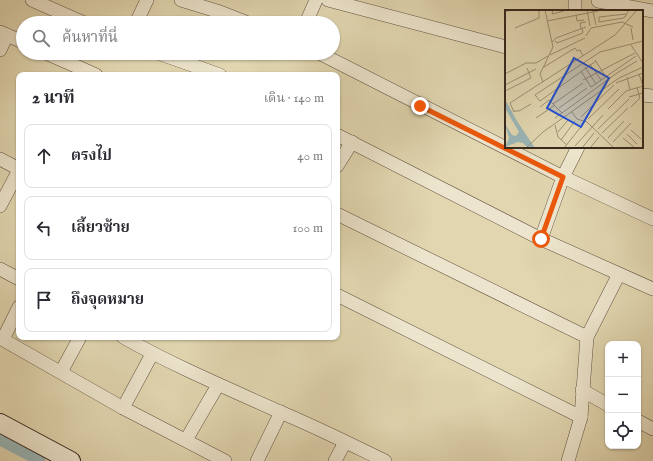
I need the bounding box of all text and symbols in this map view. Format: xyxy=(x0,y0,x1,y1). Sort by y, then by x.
inset map xyxy=(505,10,643,148)
search box xyxy=(16,16,340,60)
icon: search xyxy=(30,27,52,49)
text: ค้นหาที่นี่ xyxy=(62,28,118,47)
text: 2 นาที xyxy=(32,88,75,109)
text: เดิน · 140 m xyxy=(264,90,324,107)
route end xyxy=(411,97,429,115)
icon: ahead xyxy=(33,145,55,167)
text: ตรงไป xyxy=(71,146,112,165)
text: 40 m xyxy=(297,148,323,165)
icon: left xyxy=(33,217,55,239)
text: เลี้ยวซ้าย xyxy=(71,218,130,237)
text: 100 m xyxy=(293,220,323,237)
route start xyxy=(532,230,550,248)
icon: arrive xyxy=(33,289,55,311)
text: ถึงจุดหมาย xyxy=(71,290,144,309)
map controls xyxy=(605,341,641,449)
button: + xyxy=(605,341,641,377)
button: − xyxy=(605,377,641,413)
button: locate xyxy=(605,413,641,449)

